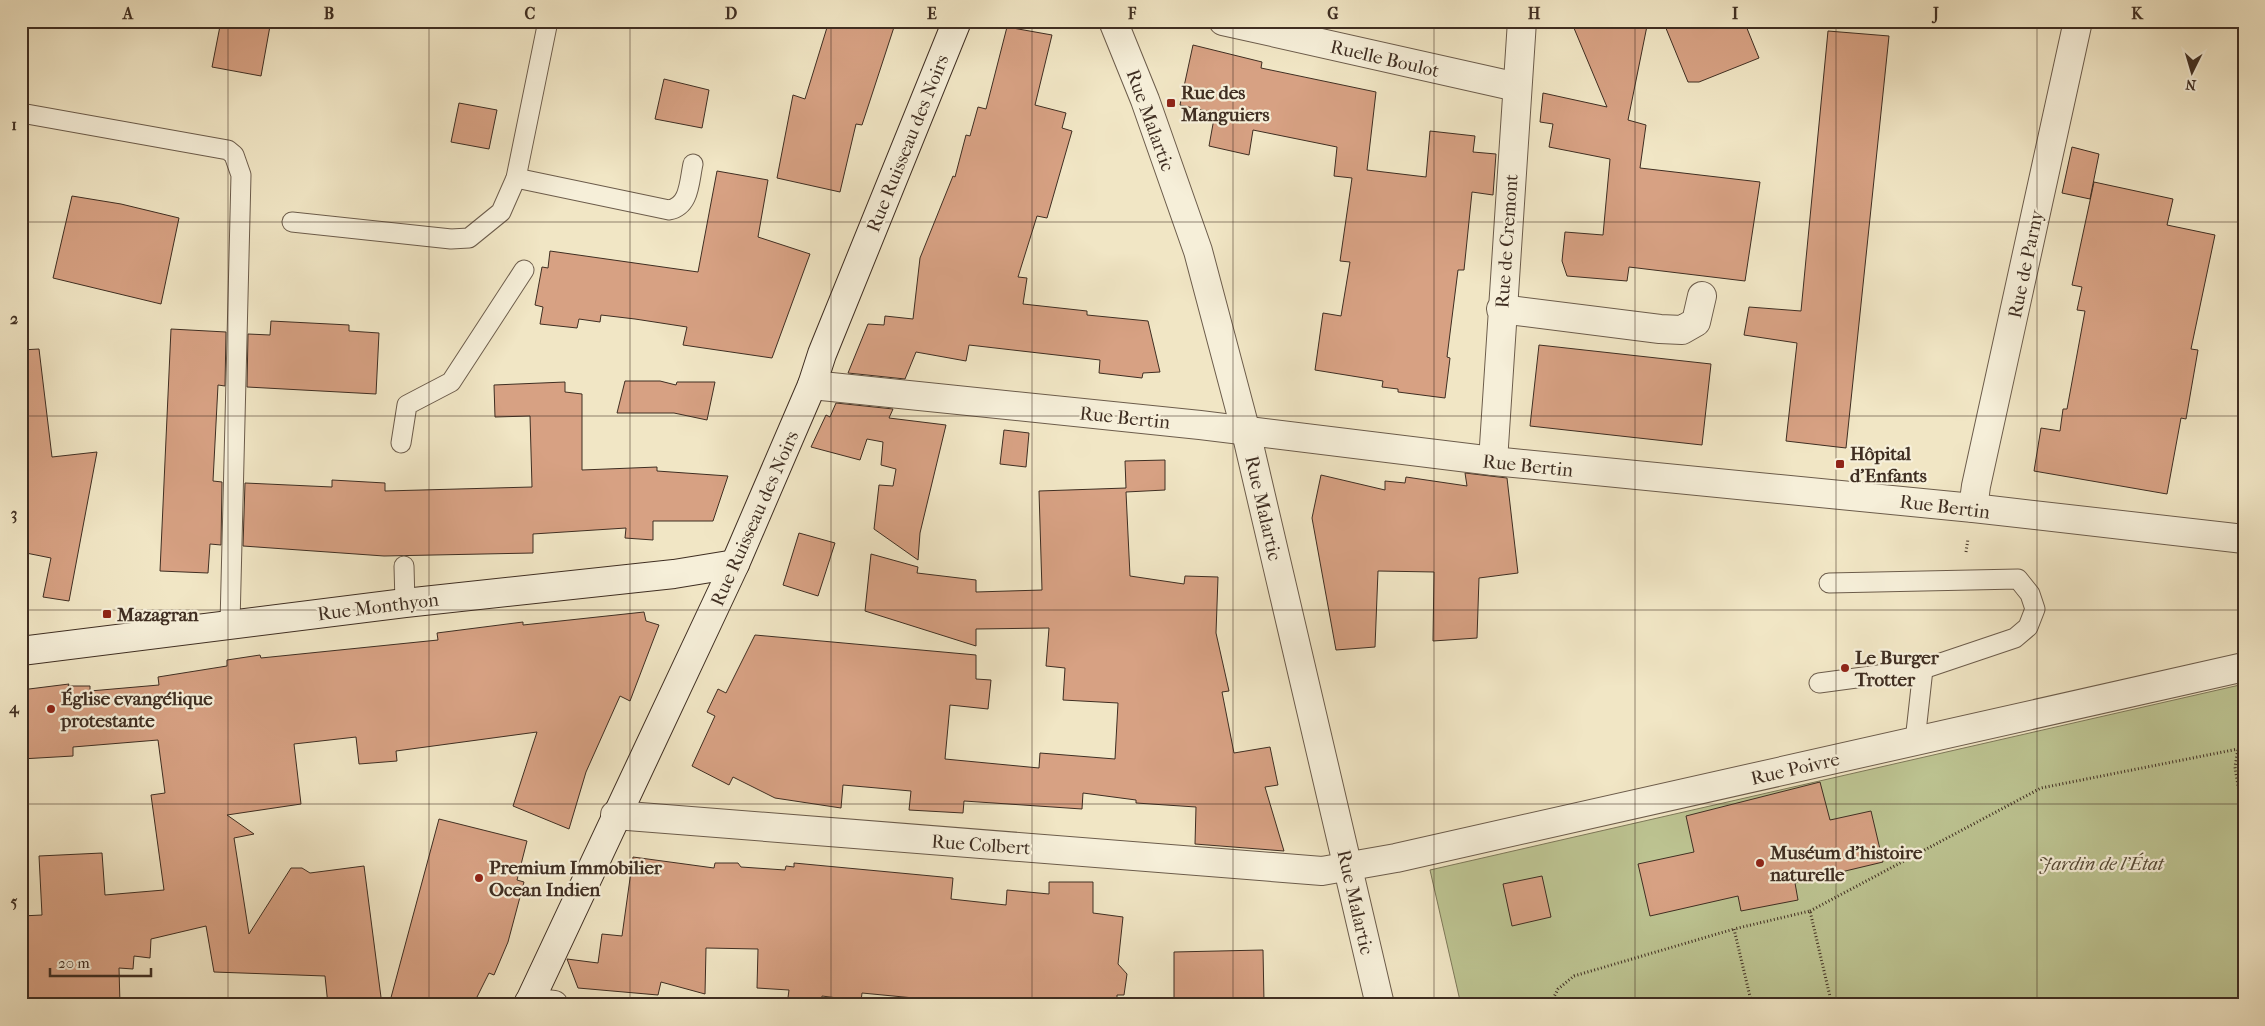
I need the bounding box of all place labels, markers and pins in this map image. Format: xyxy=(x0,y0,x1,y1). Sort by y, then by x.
place label: Rue des Manguiers xyxy=(1180,82,1269,126)
marker: Rue des Manguiers xyxy=(1165,97,1177,109)
place label: Hôpital d'Enfants xyxy=(1850,443,1927,487)
marker: Hôpital d'Enfants xyxy=(1834,458,1846,470)
place label: Mazagran xyxy=(116,604,199,626)
marker: Mazagran xyxy=(101,608,113,620)
place label: Le Burger Trotter xyxy=(1854,647,1940,691)
marker: Le Burger Trotter xyxy=(1839,662,1851,674)
place label: Église evangélique protestante xyxy=(60,687,213,732)
marker: Église evangélique protestante xyxy=(45,703,57,715)
place label: Muséum d'histoire naturelle xyxy=(1769,842,1923,886)
place label: Premium Immobilier Ocean Indien xyxy=(489,857,663,901)
marker: Muséum d'histoire naturelle xyxy=(1754,857,1766,869)
marker: Premium Immobilier Ocean Indien xyxy=(473,872,485,884)

